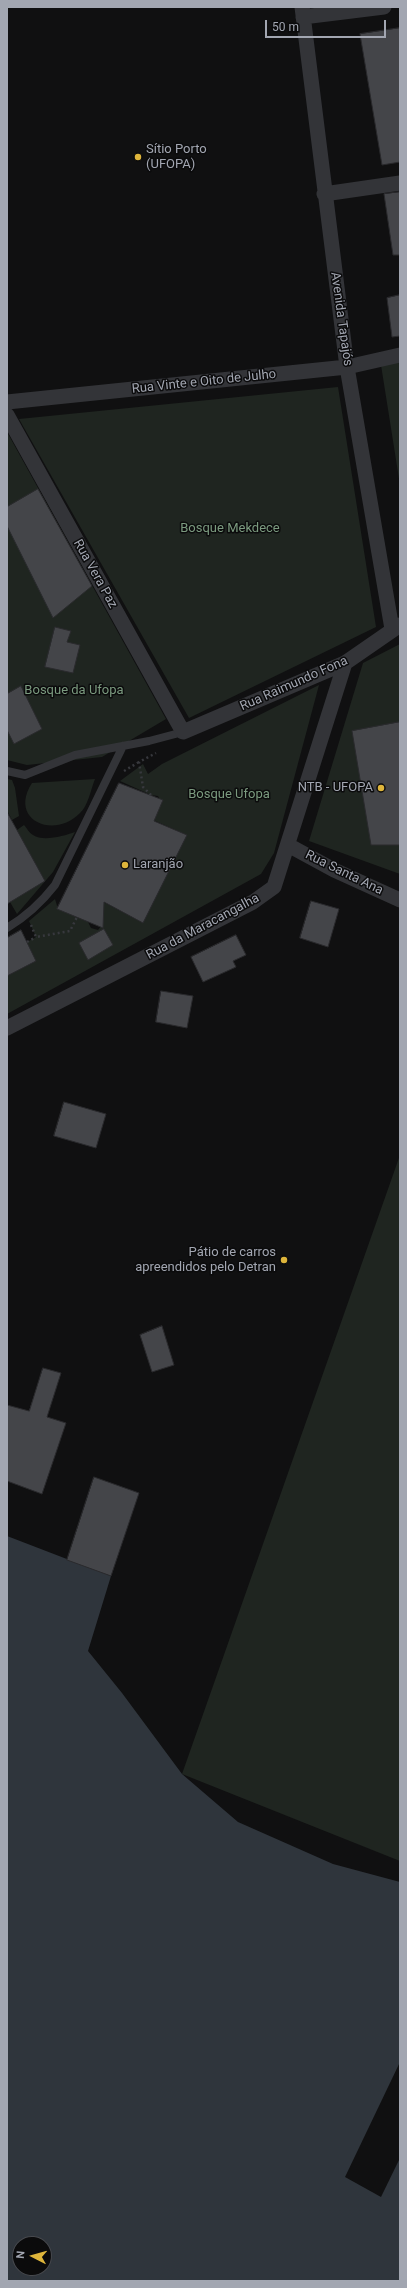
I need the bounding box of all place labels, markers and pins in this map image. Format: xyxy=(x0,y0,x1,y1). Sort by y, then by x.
place label: Sítio Porto (UFOPA) xyxy=(146,142,207,173)
marker: Sítio Porto (UFOPA) xyxy=(133,152,143,162)
place label: NTB - UFOPA xyxy=(298,780,373,796)
marker: NTB - UFOPA xyxy=(376,783,386,793)
place label: Laranjão xyxy=(133,857,183,873)
marker: Laranjão xyxy=(120,860,130,870)
place label: Pátio de carros apreendidos pelo Detran xyxy=(135,1245,276,1276)
marker: Pátio de carros apreendidos pelo Detran xyxy=(279,1255,289,1265)

